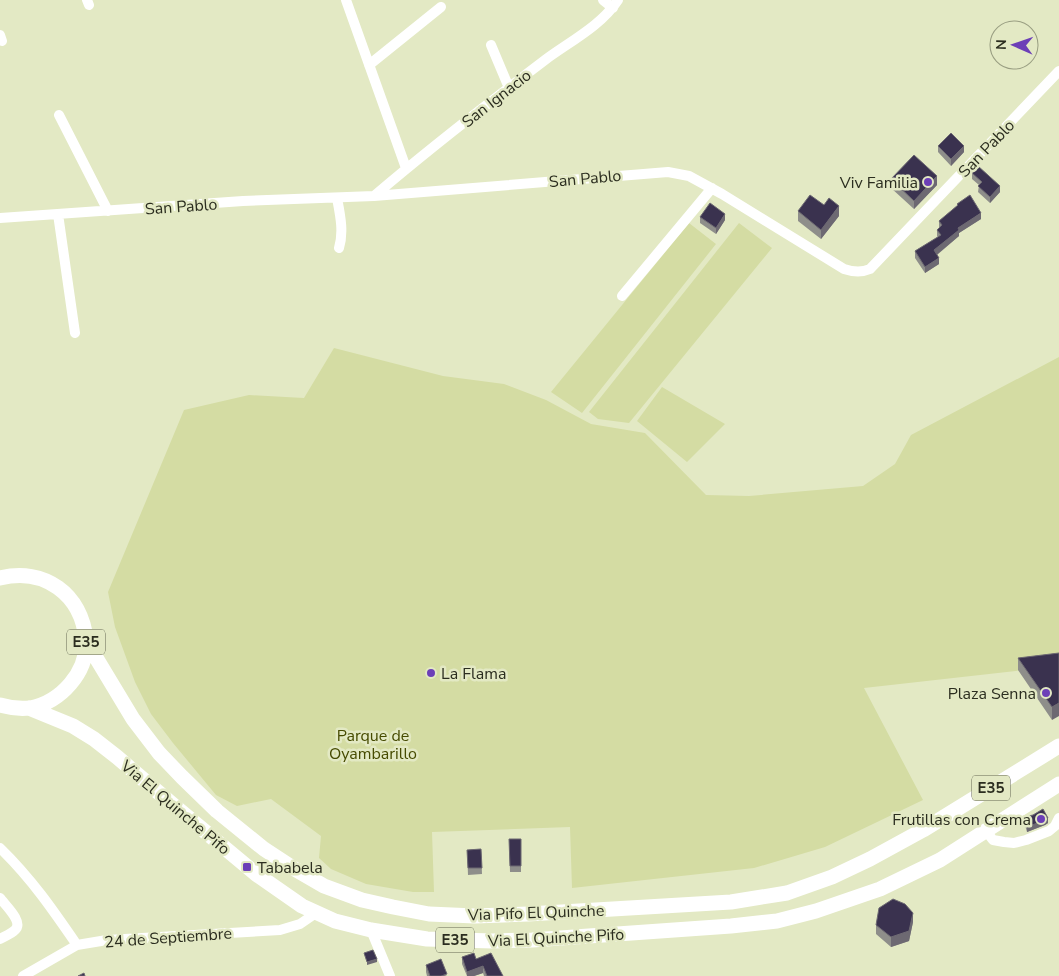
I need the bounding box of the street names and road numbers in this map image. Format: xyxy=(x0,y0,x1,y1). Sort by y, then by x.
street label: San Ignacio xyxy=(457,65,536,133)
street label: San Pablo xyxy=(954,115,1020,182)
street label: San Pablo xyxy=(548,165,622,193)
street label: San Pablo xyxy=(144,193,218,221)
road number: E35 xyxy=(67,630,105,654)
street label: Via El Quinche Pifo xyxy=(115,755,235,860)
road number: E35 xyxy=(972,776,1010,800)
street label: Via Pifo El Quinche xyxy=(466,900,605,926)
street label: 24 de Septiembre xyxy=(104,923,233,953)
street label: Via El Quinche Pifo xyxy=(486,923,625,953)
road number: E35 xyxy=(436,928,474,952)

